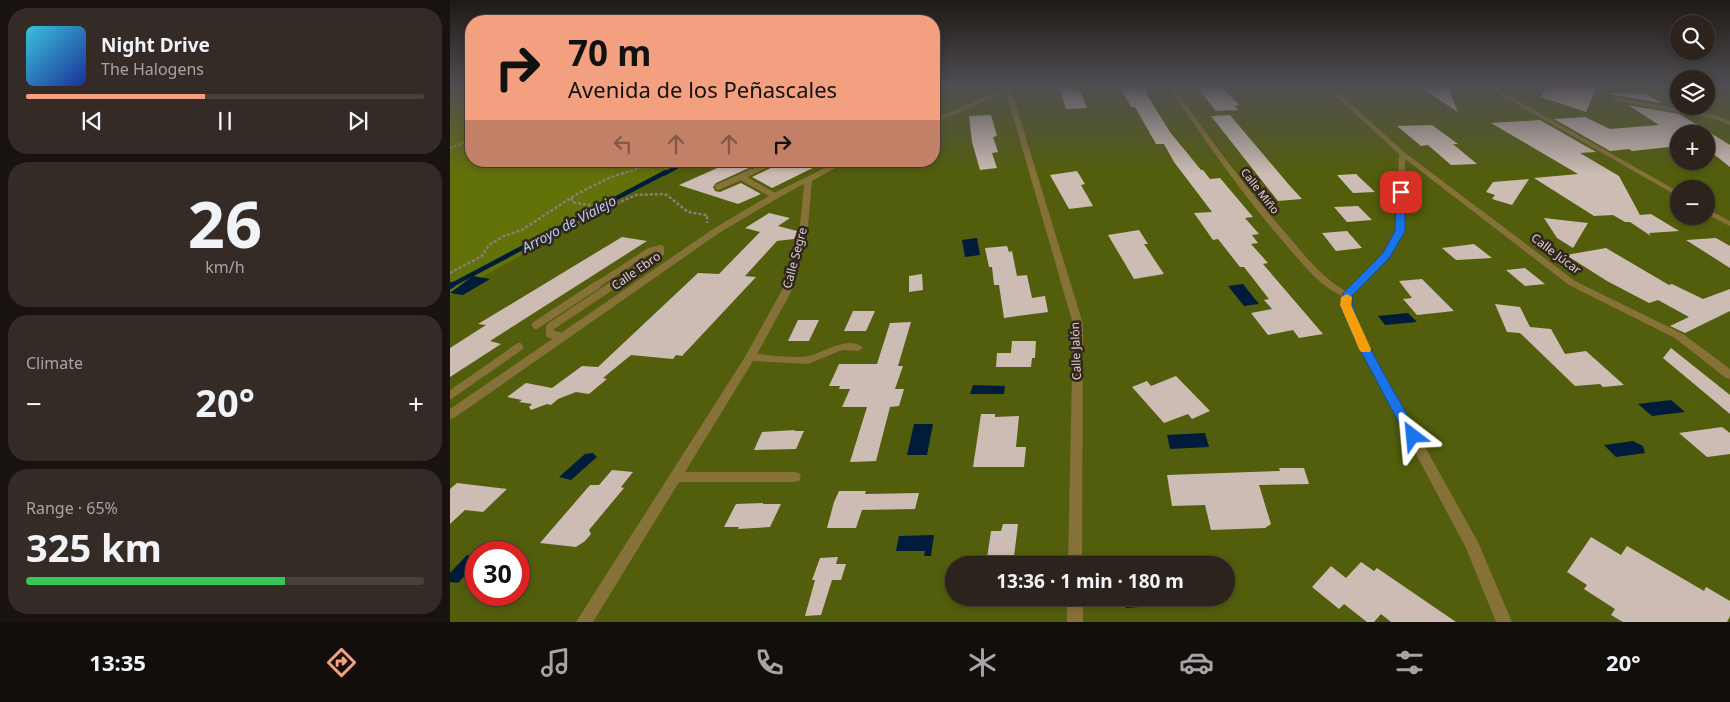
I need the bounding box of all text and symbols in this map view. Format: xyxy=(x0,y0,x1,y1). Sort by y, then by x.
map controls xyxy=(1670,15,1715,225)
button: search xyxy=(1670,15,1715,60)
text: 70 m xyxy=(568,29,651,76)
text: Night Drive xyxy=(101,32,210,58)
icon: right xyxy=(485,35,550,100)
text: The Halogens xyxy=(101,58,204,80)
button: layers xyxy=(1670,70,1715,115)
text: Avenida de los Peñascales xyxy=(568,74,837,104)
icon: previous xyxy=(78,107,106,135)
icon: pause xyxy=(211,107,239,135)
icon: next xyxy=(344,107,372,135)
button: + xyxy=(1670,125,1715,170)
icon: left xyxy=(609,130,637,158)
icon: ahead xyxy=(662,130,690,158)
icon: ahead xyxy=(715,130,743,158)
icon: right xyxy=(768,130,796,158)
street label: Calle Miño xyxy=(1238,165,1283,217)
pin xyxy=(1380,171,1422,213)
icon: arrive xyxy=(1387,178,1415,206)
text: 26 xyxy=(188,179,262,267)
button: − xyxy=(1670,180,1715,225)
water label: Arroyo de Vialejo xyxy=(517,191,619,257)
street label: Calle Segre xyxy=(778,225,811,290)
street label: Calle Júcar xyxy=(1528,229,1585,278)
street label: Calle Ebro xyxy=(608,247,664,294)
text: km/h xyxy=(205,256,245,278)
street label: Calle Jalón xyxy=(1066,322,1085,380)
text: Climate xyxy=(26,352,83,374)
text: 20° xyxy=(195,376,255,428)
text: − xyxy=(26,384,42,422)
text: + xyxy=(408,384,424,422)
position arrow xyxy=(1386,409,1438,461)
text: Range · 65% xyxy=(26,497,118,519)
text: 325 km xyxy=(26,521,162,573)
speed limit sign: 30 xyxy=(465,541,530,606)
text: 13:36 · 1 min · 180 m xyxy=(996,568,1184,594)
icon: directions xyxy=(324,645,359,680)
icon: music xyxy=(538,645,573,680)
icon: phone xyxy=(752,645,787,680)
icon: climate xyxy=(965,645,1000,680)
icon: car xyxy=(1179,645,1214,680)
icon: filters xyxy=(1392,645,1427,680)
text: 13:35 xyxy=(89,647,146,677)
text: 20° xyxy=(1606,647,1641,677)

